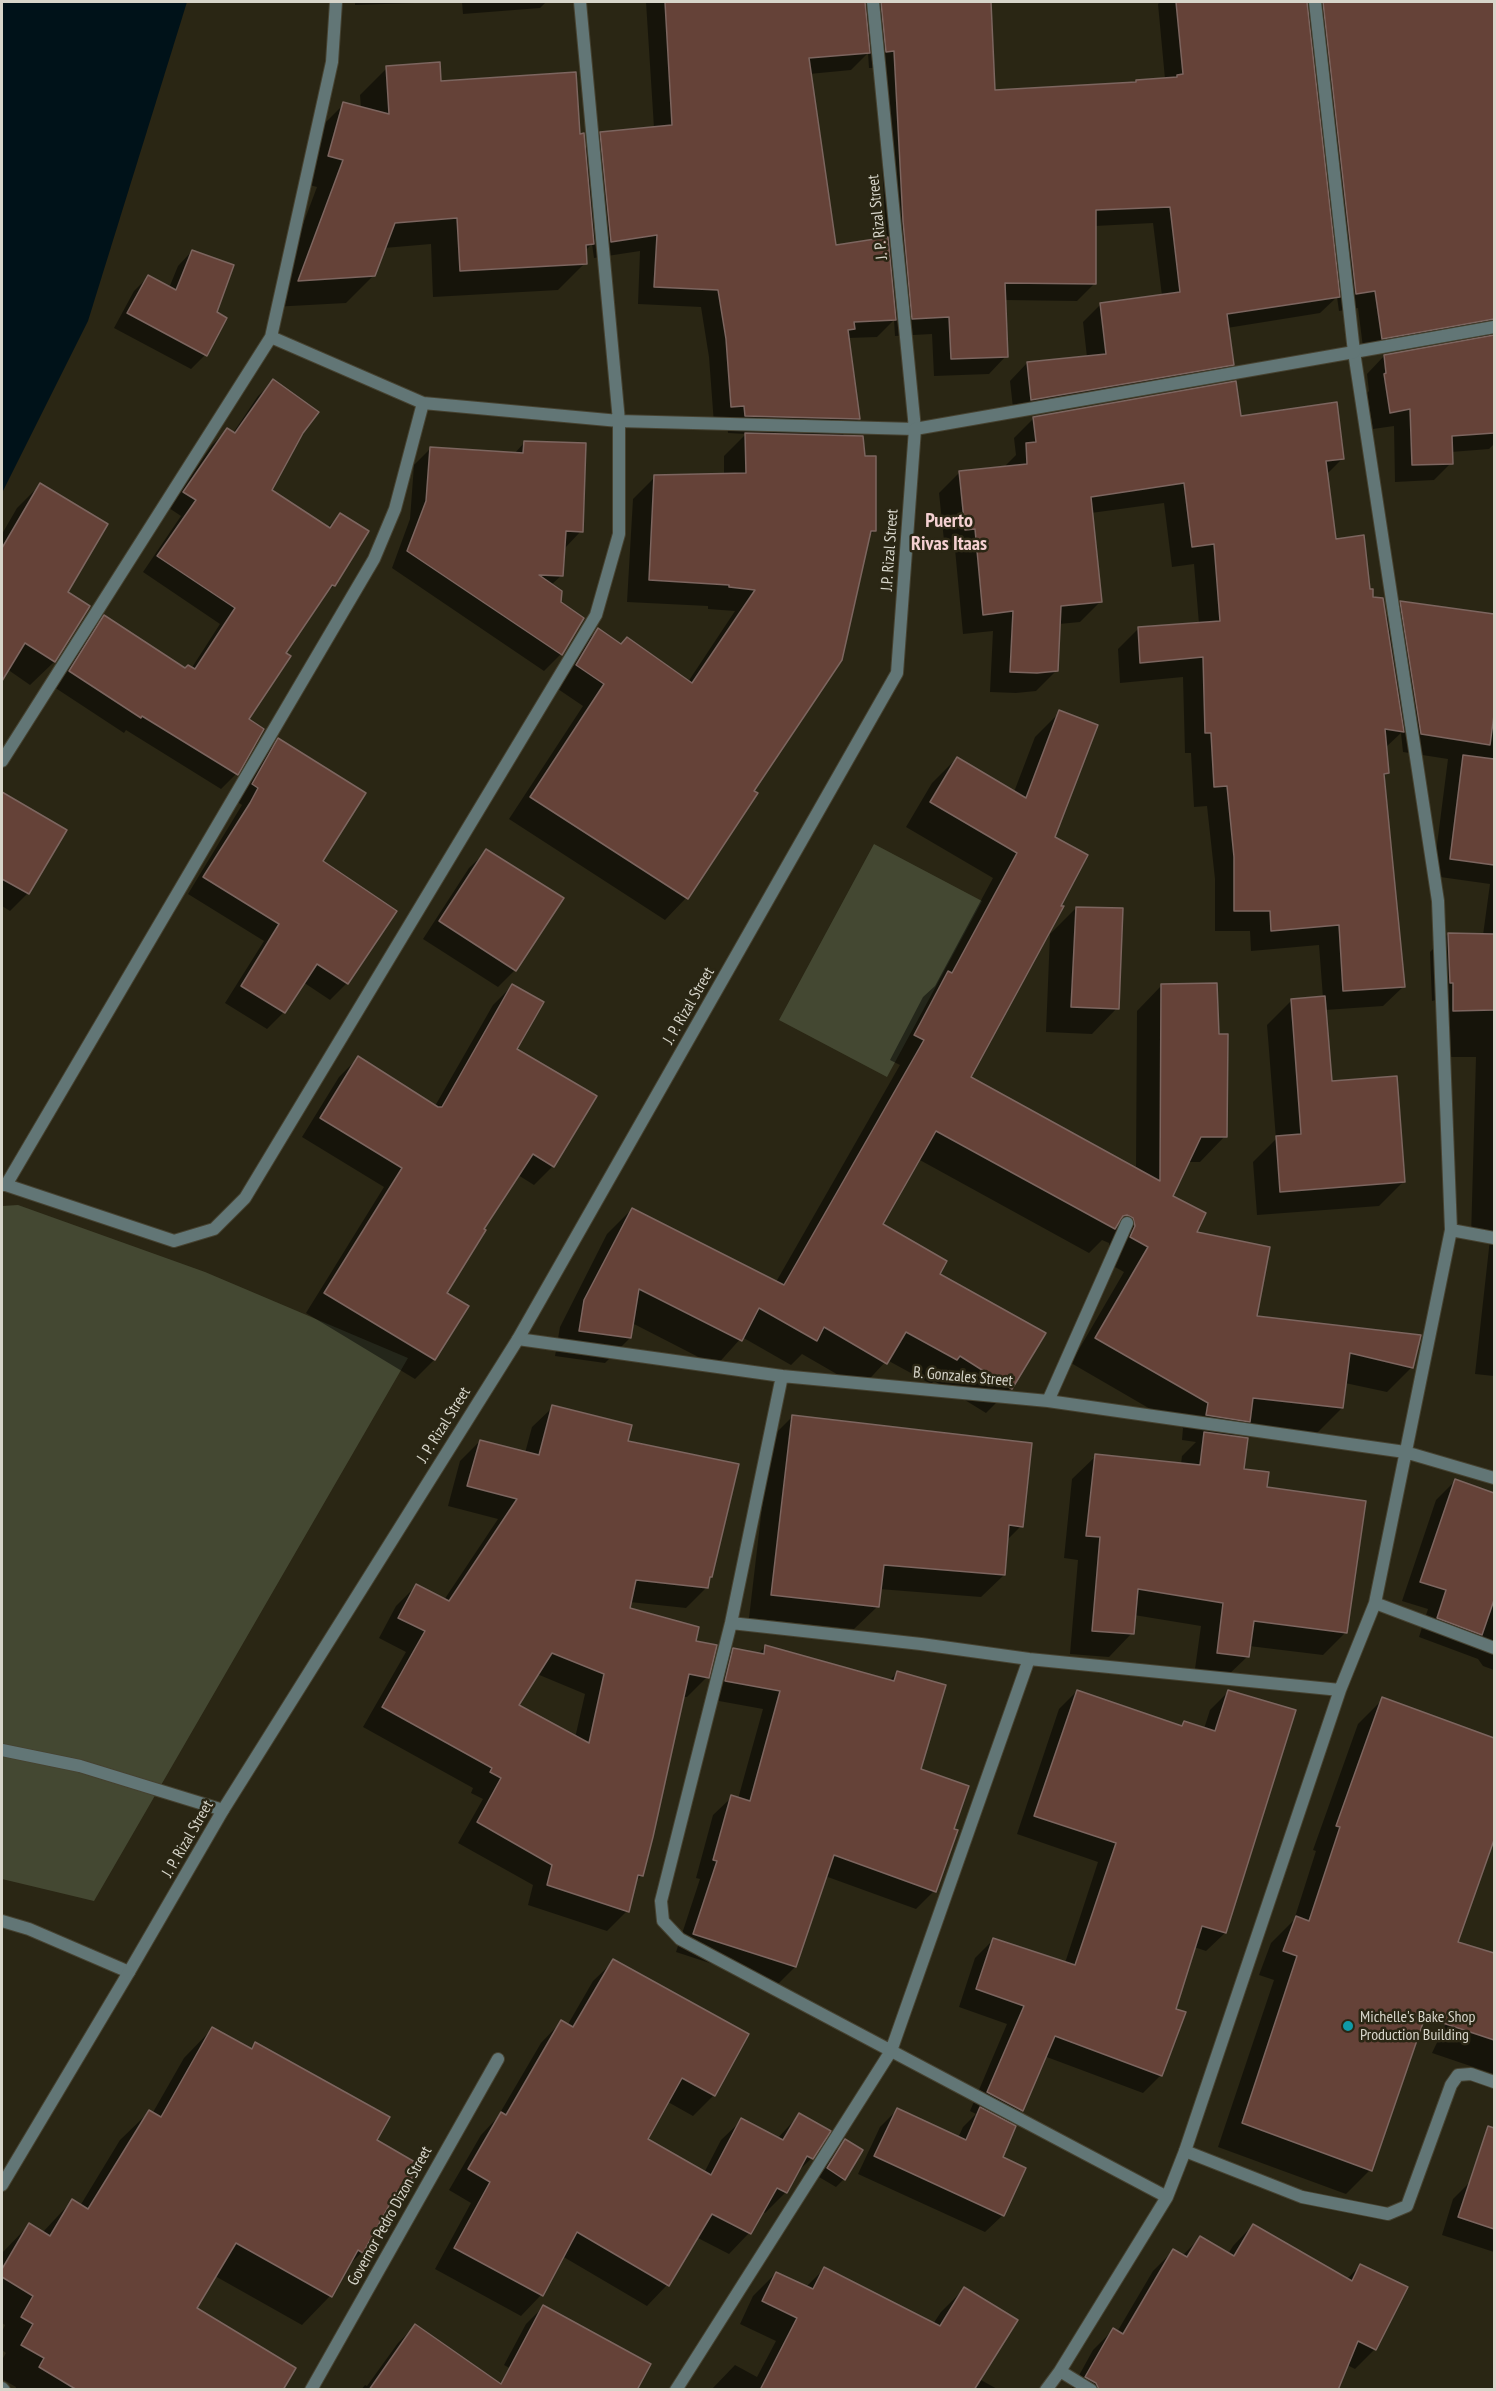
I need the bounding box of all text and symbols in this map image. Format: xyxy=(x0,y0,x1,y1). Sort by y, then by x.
street label: J. P. Rizal Street xyxy=(864,174,892,260)
street label: J.P. Rizal Street xyxy=(878,508,902,592)
district label: Puerto Rivas Itaas xyxy=(911,509,987,556)
street label: J. P. Rizal Street xyxy=(659,964,719,1048)
street label: B. Gonzales Street xyxy=(912,1363,1014,1391)
street label: J. P. Rizal Street xyxy=(413,1384,475,1466)
street label: J. P. Rizal Street xyxy=(158,1797,218,1881)
place label: Michelle's Bake Shop Production Building xyxy=(1360,2007,1475,2045)
marker: Michelle's Bake Shop Production Building xyxy=(1341,2019,1355,2033)
street label: Governor Pedro Dizon Street xyxy=(344,2143,436,2289)

